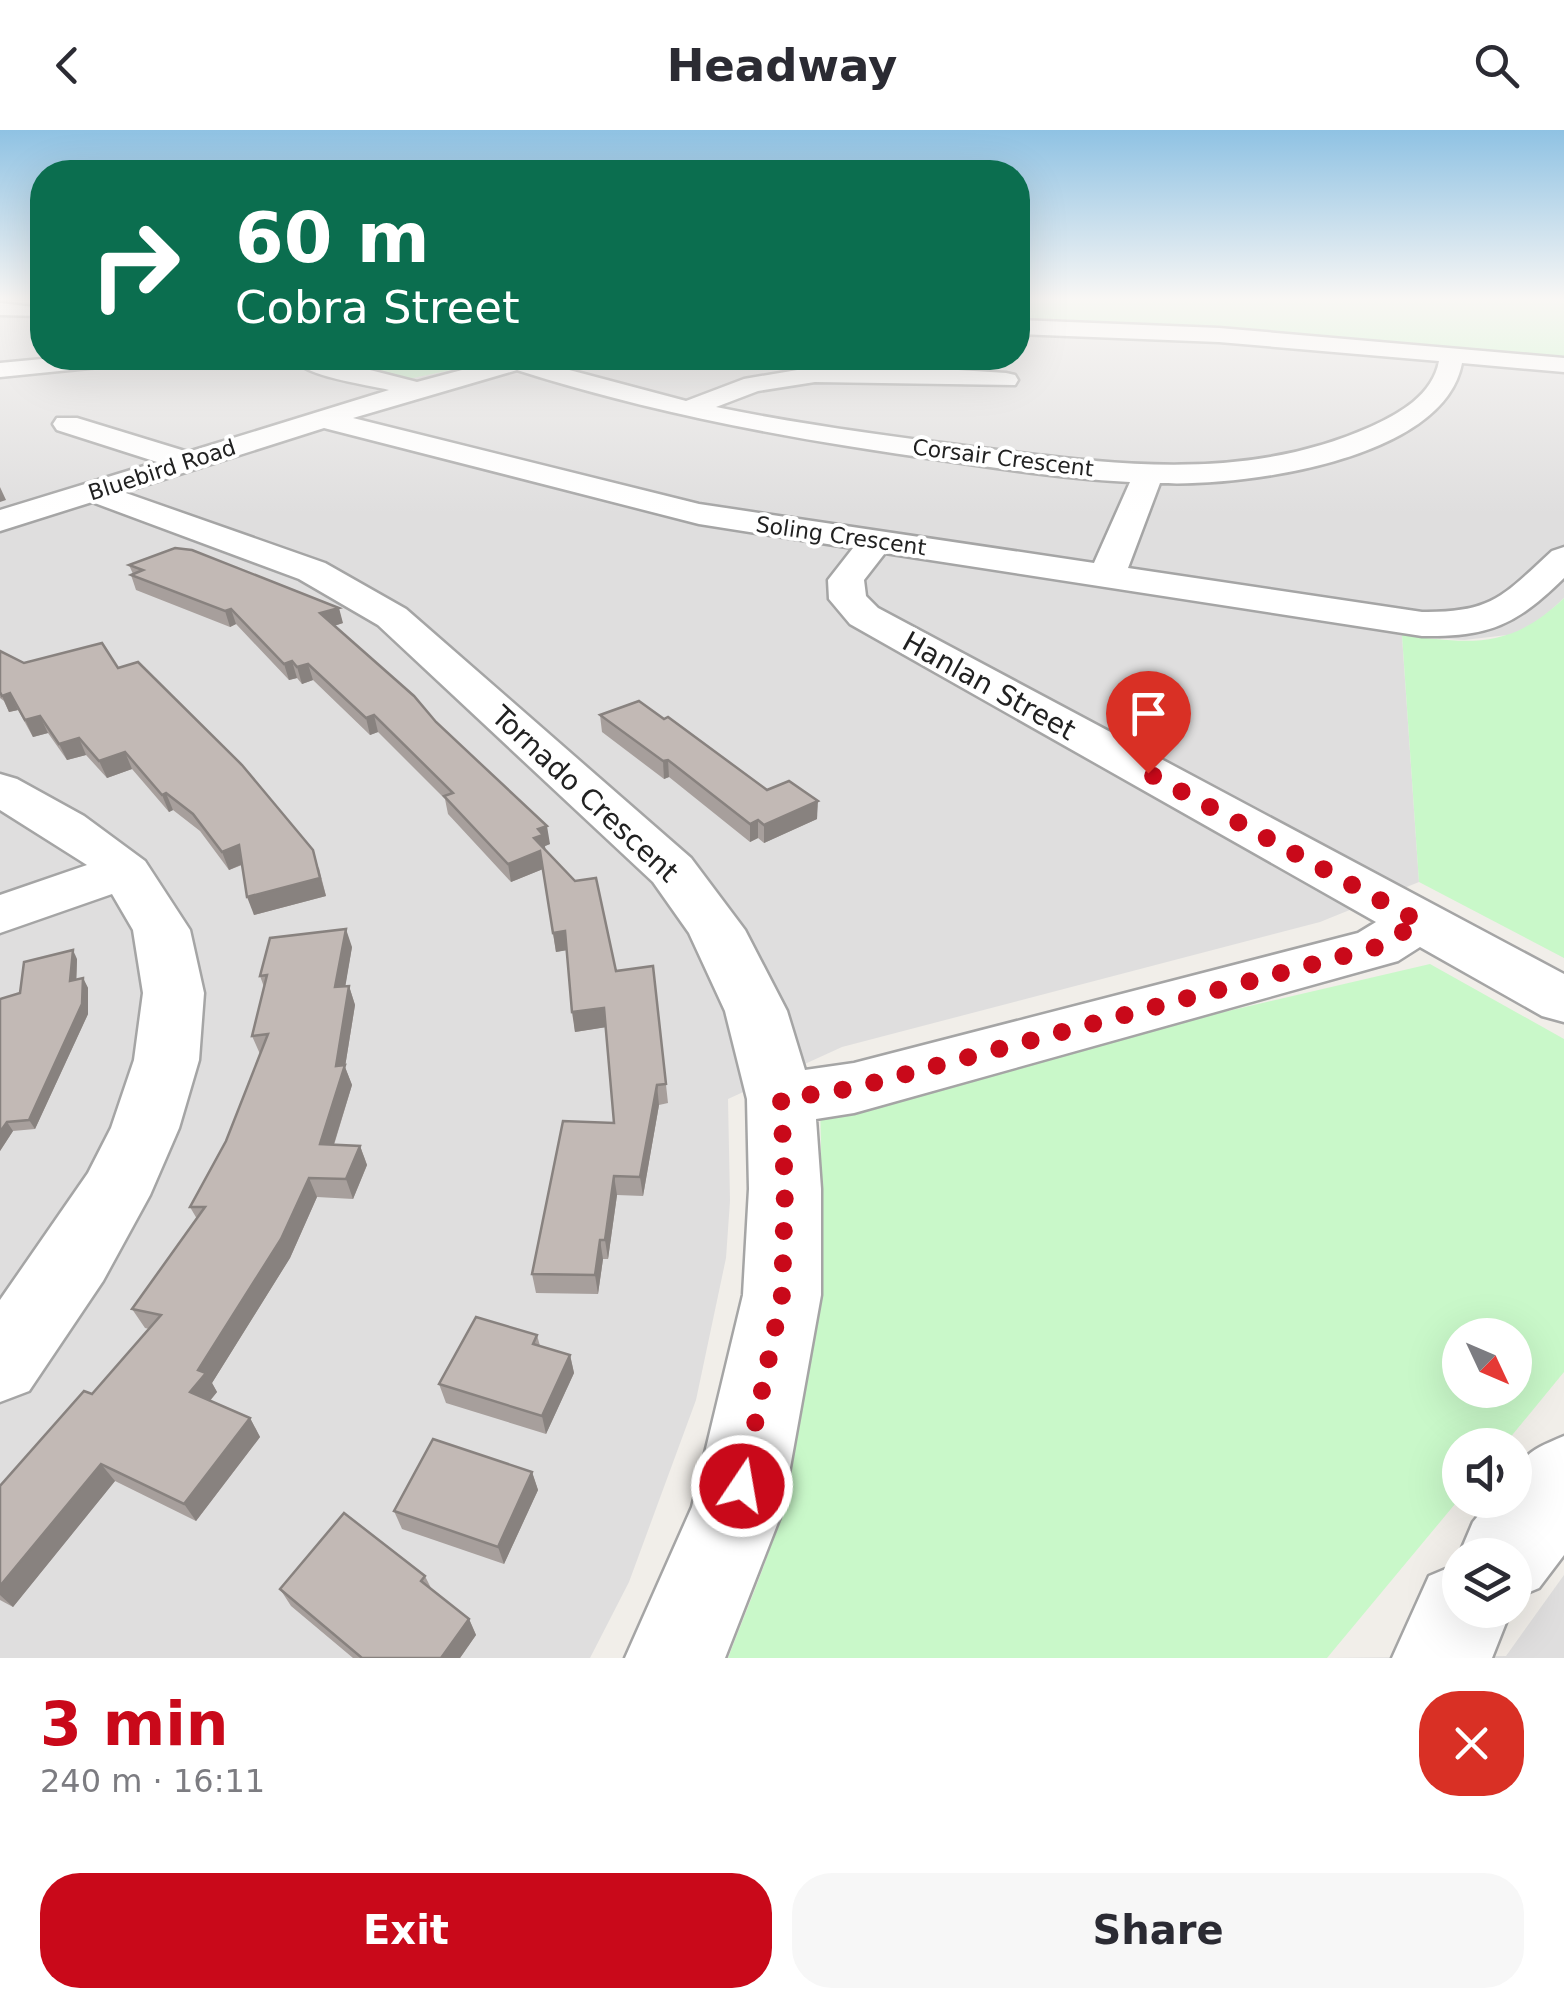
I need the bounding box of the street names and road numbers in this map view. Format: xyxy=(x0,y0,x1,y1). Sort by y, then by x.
street label: Bluebird Road xyxy=(85,434,239,506)
street label: Corsair Crescent xyxy=(911,434,1095,482)
street label: Soling Crescent xyxy=(754,512,928,560)
street label: Hanlan Street xyxy=(897,625,1081,747)
street label: Tornado Crescent xyxy=(484,698,685,889)

